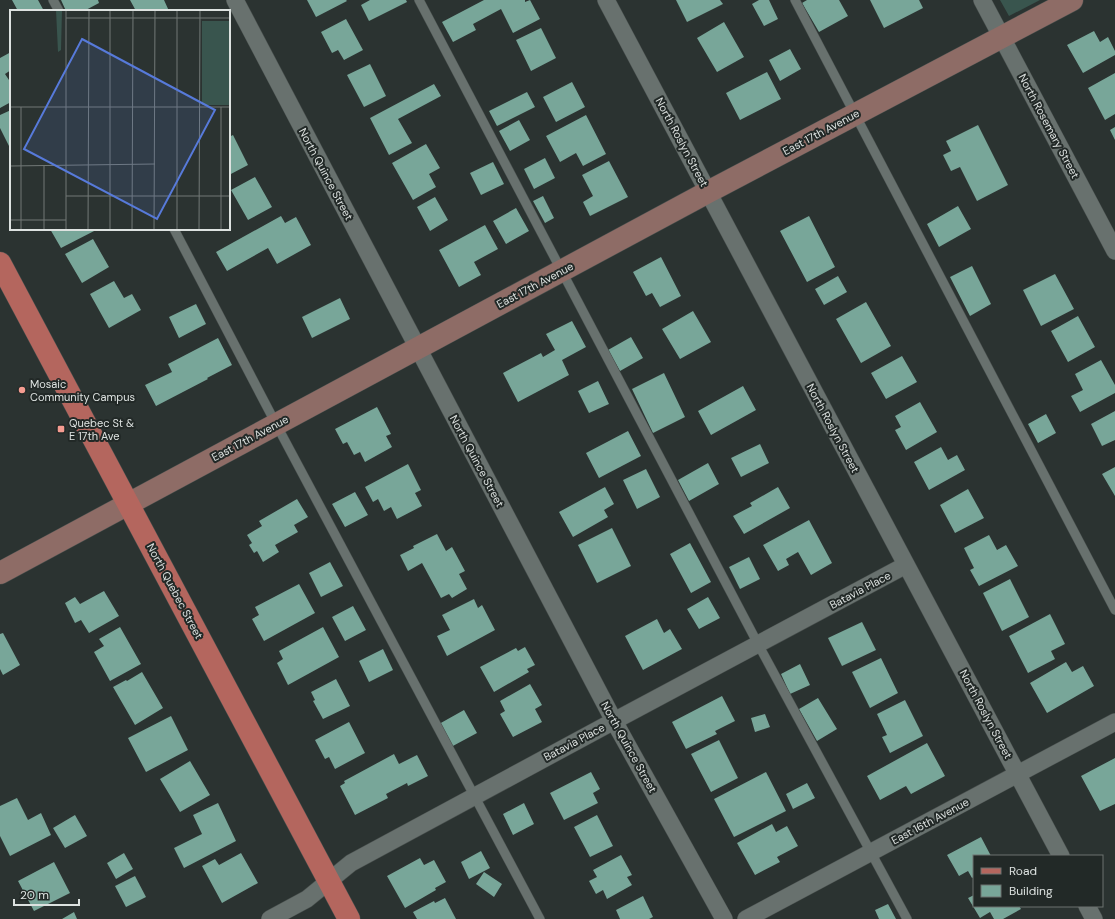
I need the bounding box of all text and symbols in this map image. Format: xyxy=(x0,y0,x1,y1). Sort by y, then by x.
inset map xyxy=(10,10,230,230)
street label: North Rosemary Street xyxy=(1016,71,1082,181)
street label: North Roslyn Street xyxy=(653,95,711,189)
street label: East 17th Avenue xyxy=(780,106,862,158)
street label: North Quince Street xyxy=(296,126,356,222)
street label: East 17th Avenue xyxy=(494,259,576,311)
place label: Mosaic Community Campus xyxy=(30,377,135,404)
street label: North Roslyn Street xyxy=(804,381,862,475)
marker: Mosaic Community Campus xyxy=(17,385,27,395)
street label: East 17th Avenue xyxy=(209,412,291,464)
street label: North Quince Street xyxy=(447,413,507,509)
place label: Quebec St & E 17th Ave xyxy=(69,416,134,443)
marker: Quebec St & E 17th Ave xyxy=(56,424,66,434)
street label: North Quebec Street xyxy=(144,541,206,641)
street label: Batavia Place xyxy=(827,568,893,612)
street label: North Roslyn Street xyxy=(957,667,1015,761)
street label: North Quince Street xyxy=(598,699,660,795)
street label: Batavia Place xyxy=(541,720,607,764)
street label: East 16th Avenue xyxy=(889,795,971,847)
legend xyxy=(973,855,1103,907)
text: Road xyxy=(1009,863,1037,879)
scale bar xyxy=(14,881,79,907)
text: Building xyxy=(1009,883,1053,899)
text: 20 m xyxy=(20,887,49,903)

